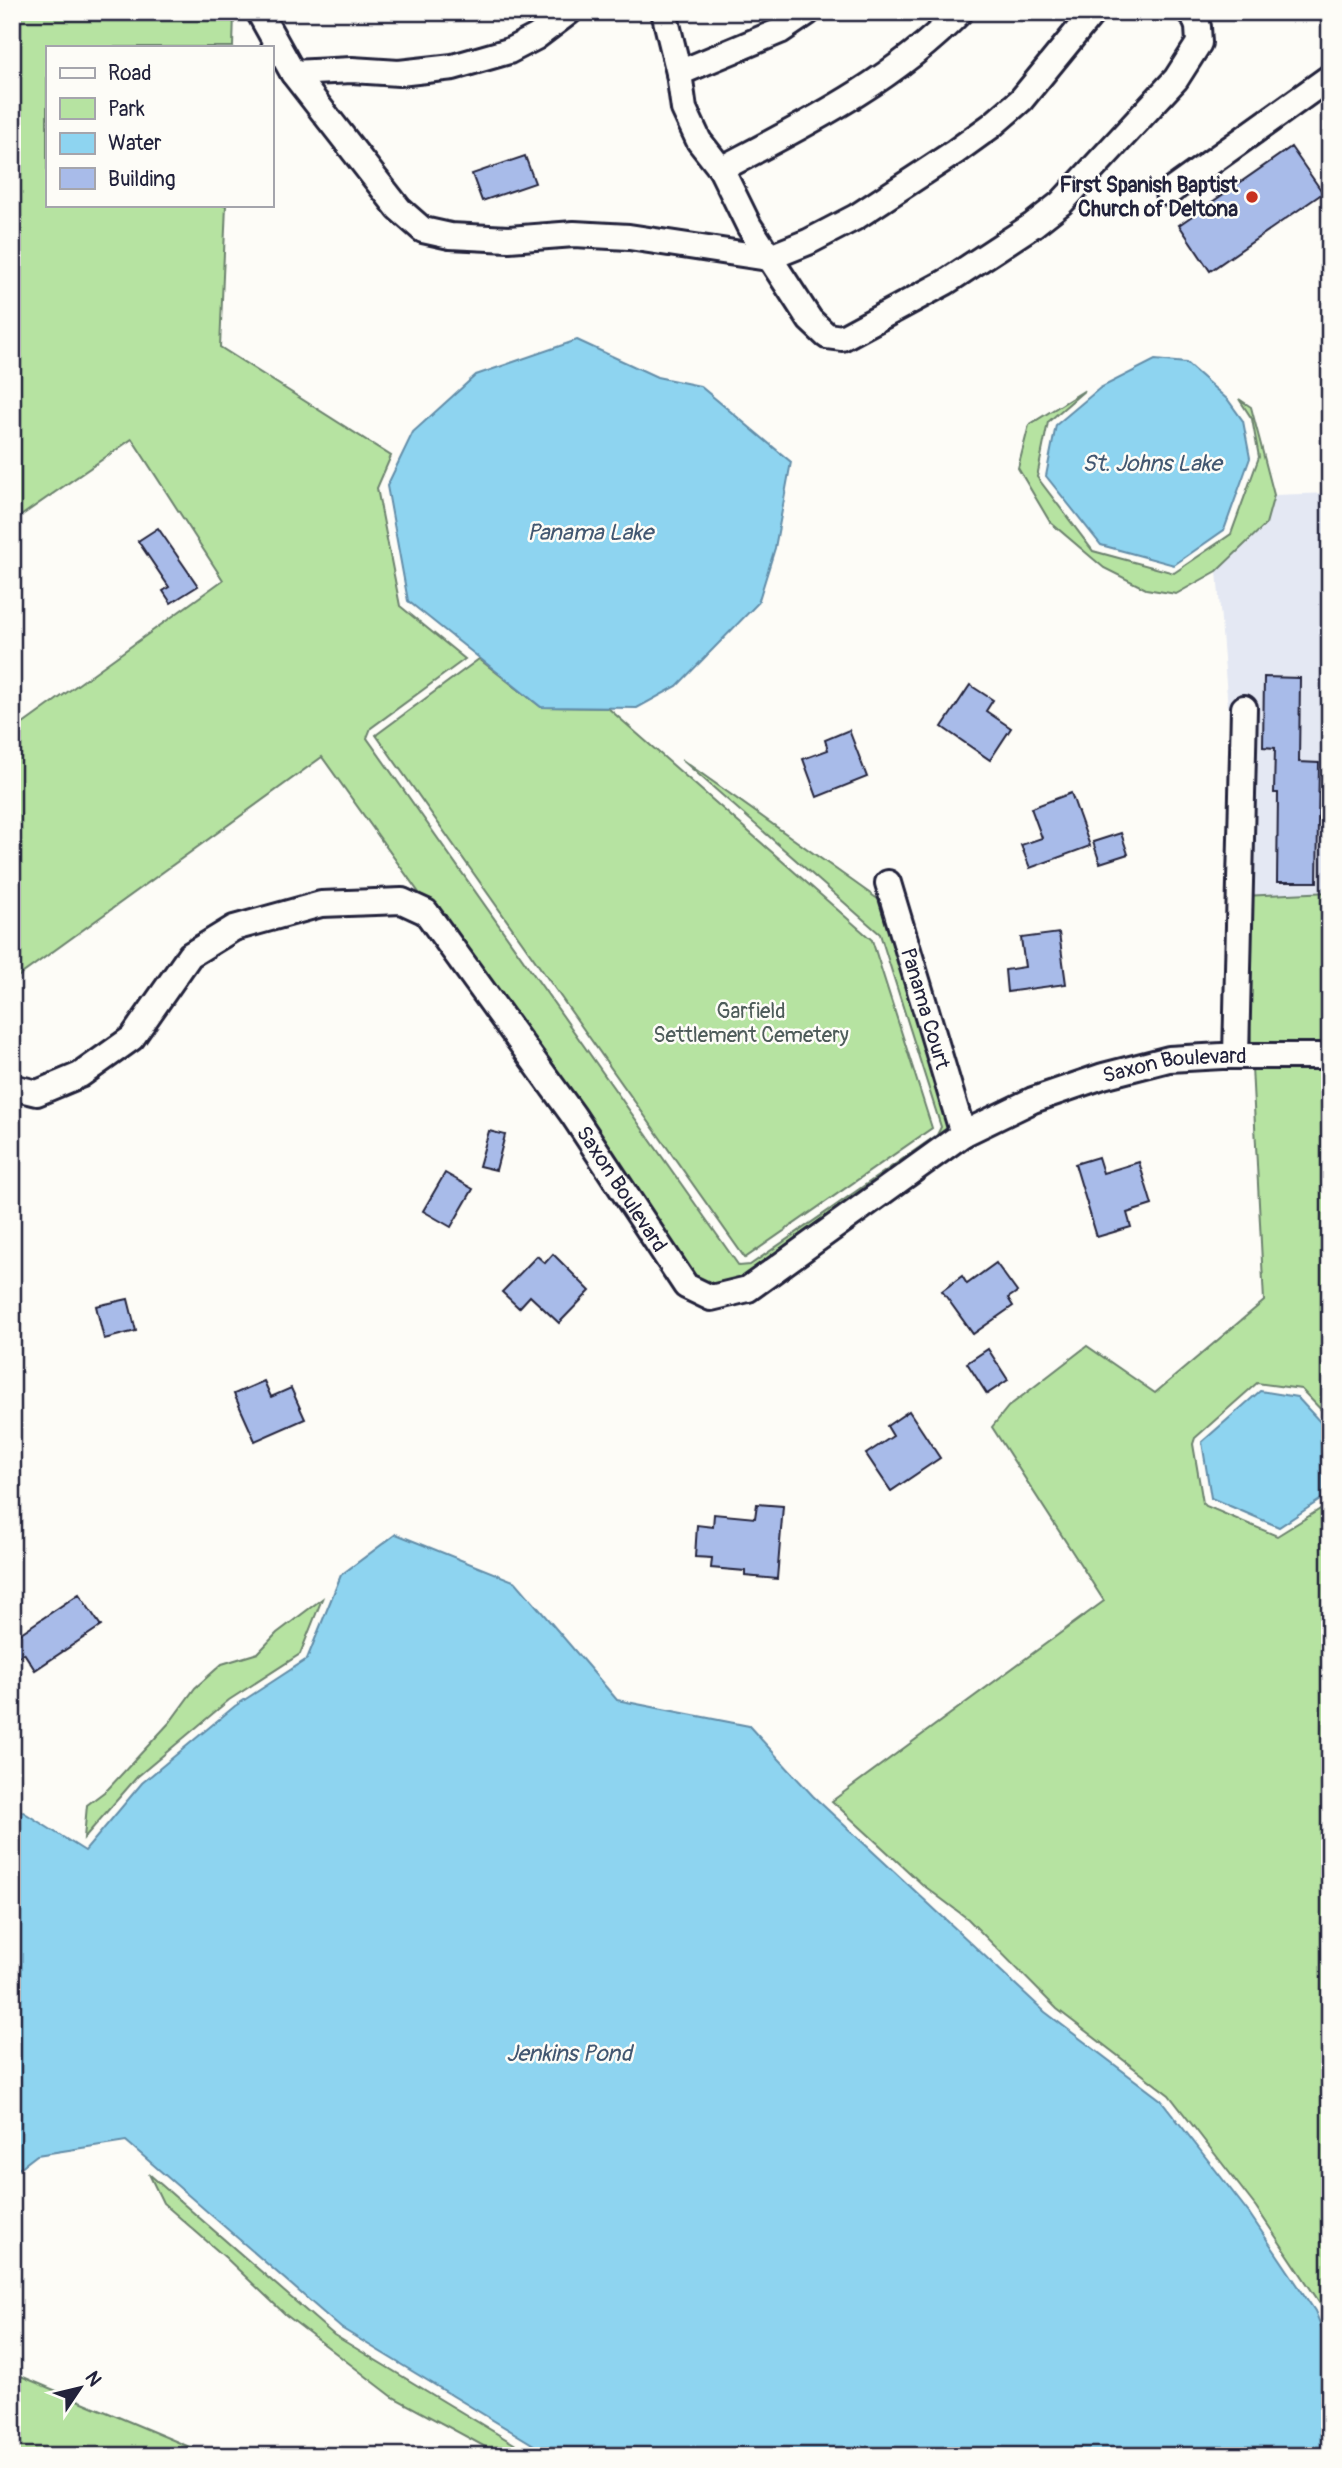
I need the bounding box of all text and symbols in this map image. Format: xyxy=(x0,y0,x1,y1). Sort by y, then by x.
legend xyxy=(46,46,273,206)
text: Road xyxy=(108,60,152,87)
text: Park xyxy=(108,96,145,123)
text: Water xyxy=(108,130,162,157)
text: Building xyxy=(108,166,175,193)
place label: First Spanish Baptist Church of Deltona xyxy=(1059,172,1239,223)
marker: First Spanish Baptist Church of Deltona xyxy=(1244,189,1260,205)
water label: St. Johns Lake xyxy=(1082,449,1224,478)
water label: Panama Lake xyxy=(527,518,656,547)
street label: Panama Court xyxy=(894,945,956,1073)
park label: Garfield Settlement Cemetery xyxy=(653,998,849,1049)
street label: Saxon Boulevard xyxy=(1100,1043,1247,1090)
street label: Saxon Boulevard xyxy=(570,1121,673,1257)
water label: Jenkins Pond xyxy=(506,2039,634,2068)
north arrow xyxy=(46,2352,116,2422)
text: N xyxy=(80,2367,107,2391)

